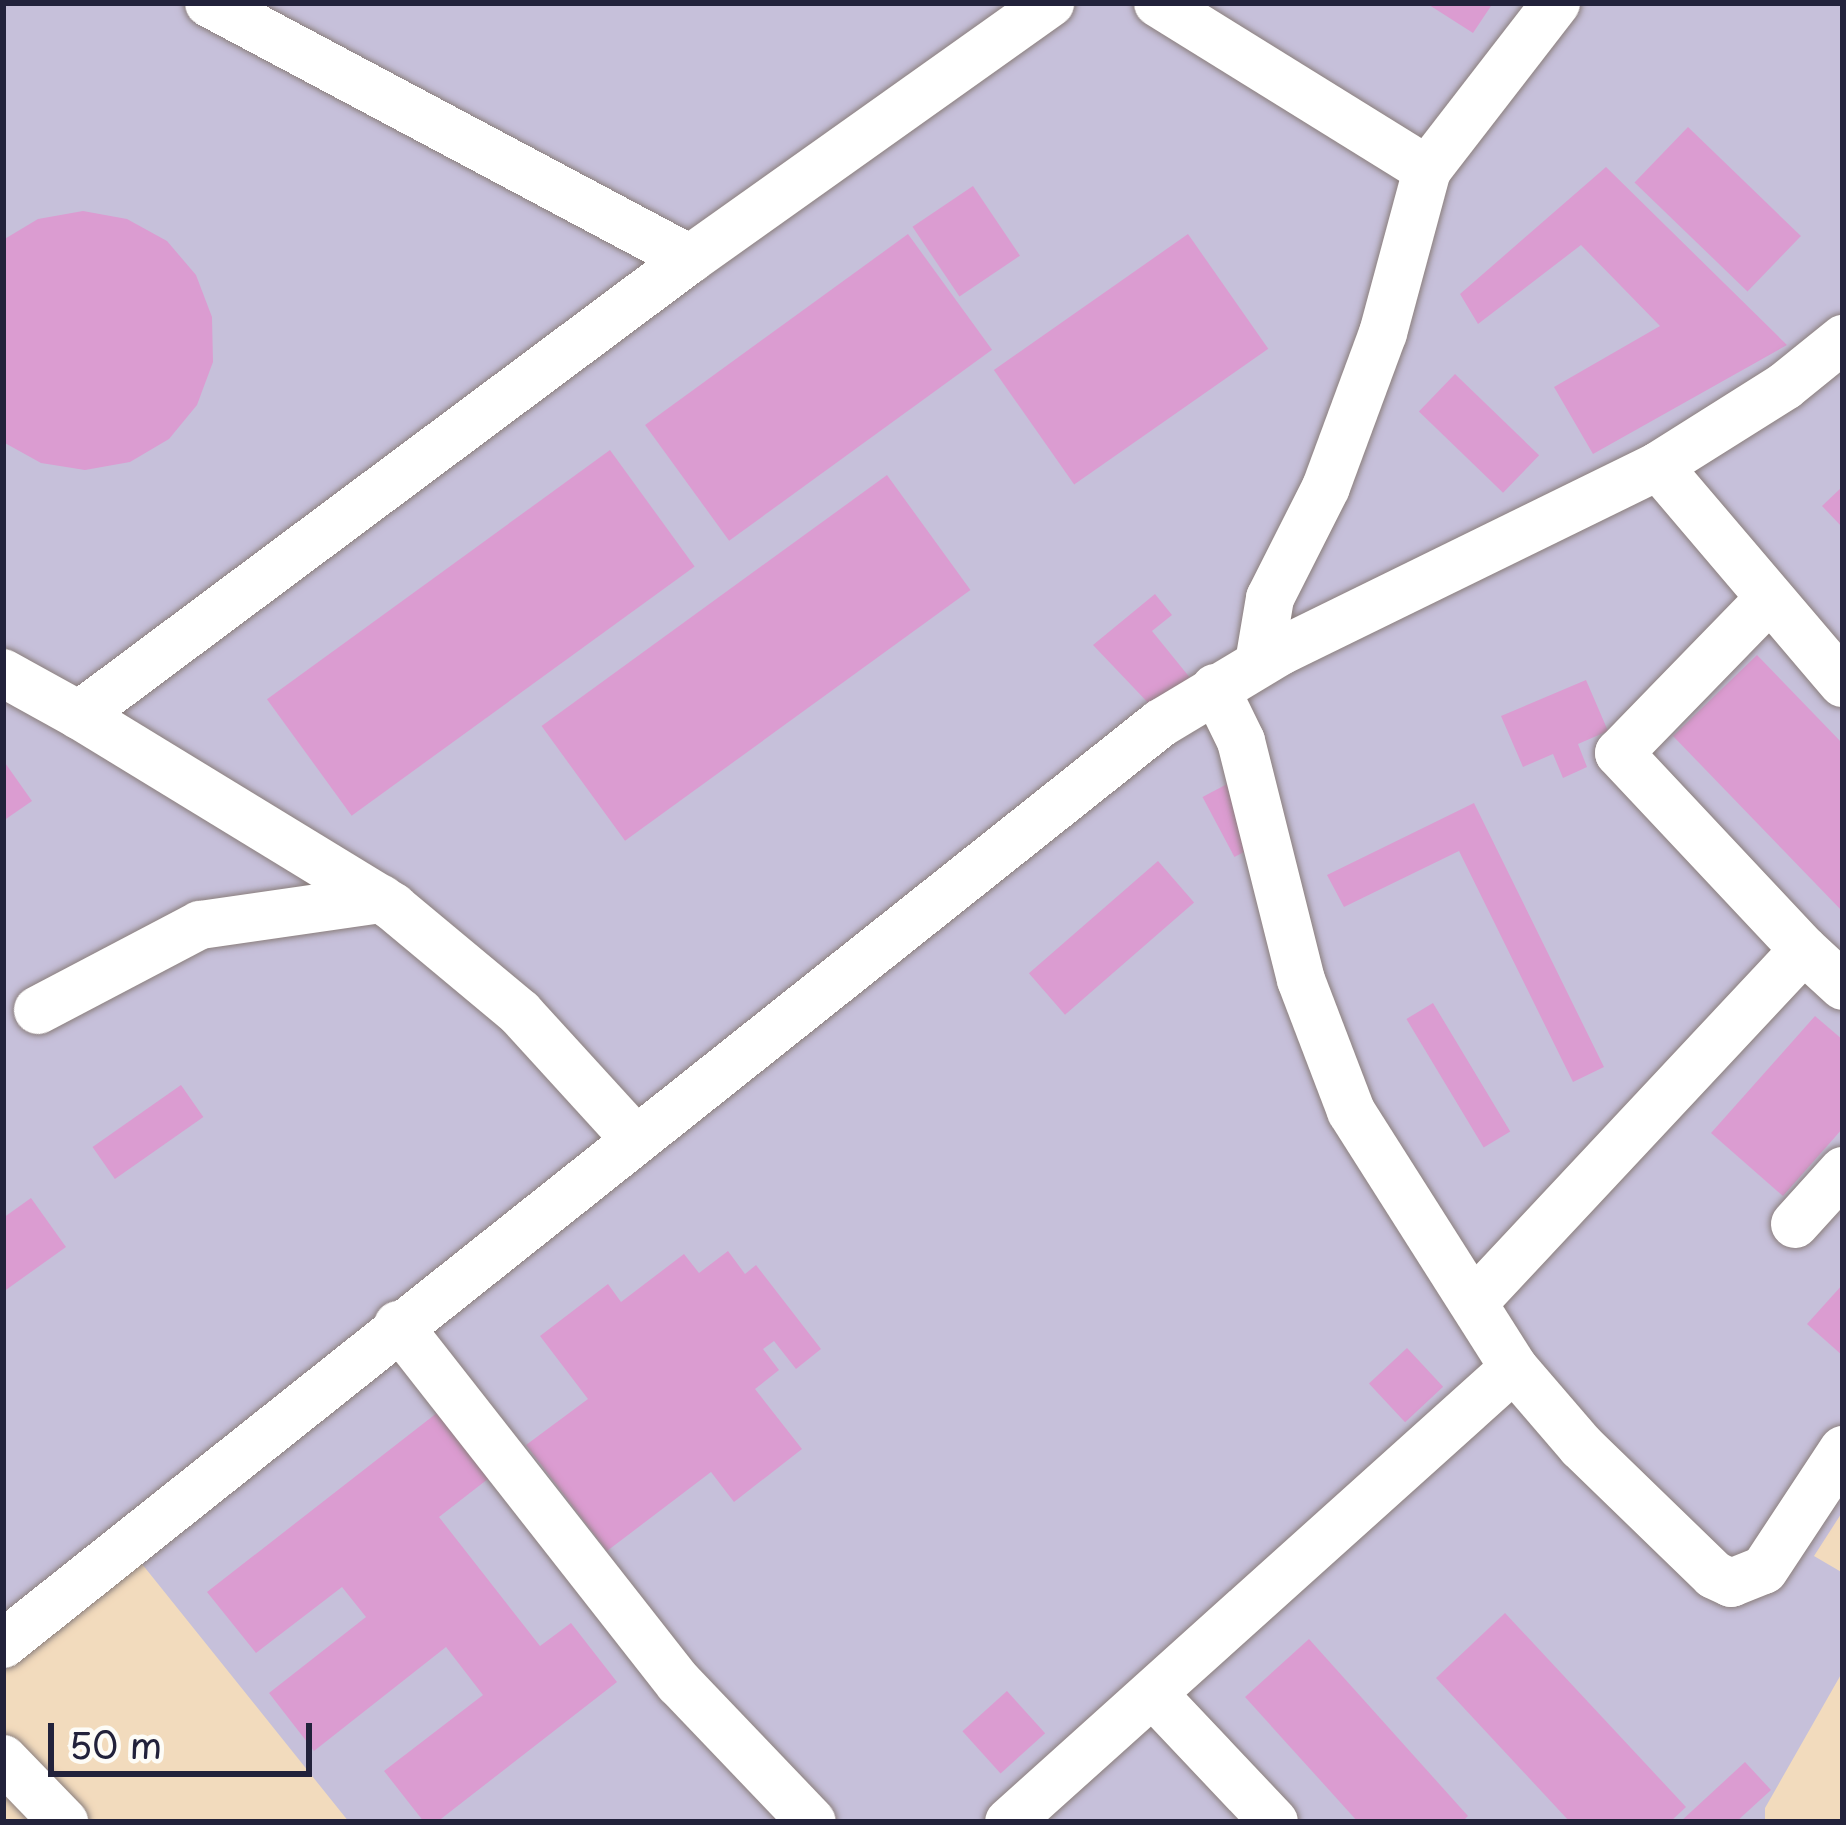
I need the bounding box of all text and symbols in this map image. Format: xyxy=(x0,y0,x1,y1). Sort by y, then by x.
scale bar xyxy=(54,1699,318,1773)
text: 50 m xyxy=(69,1717,162,1771)

